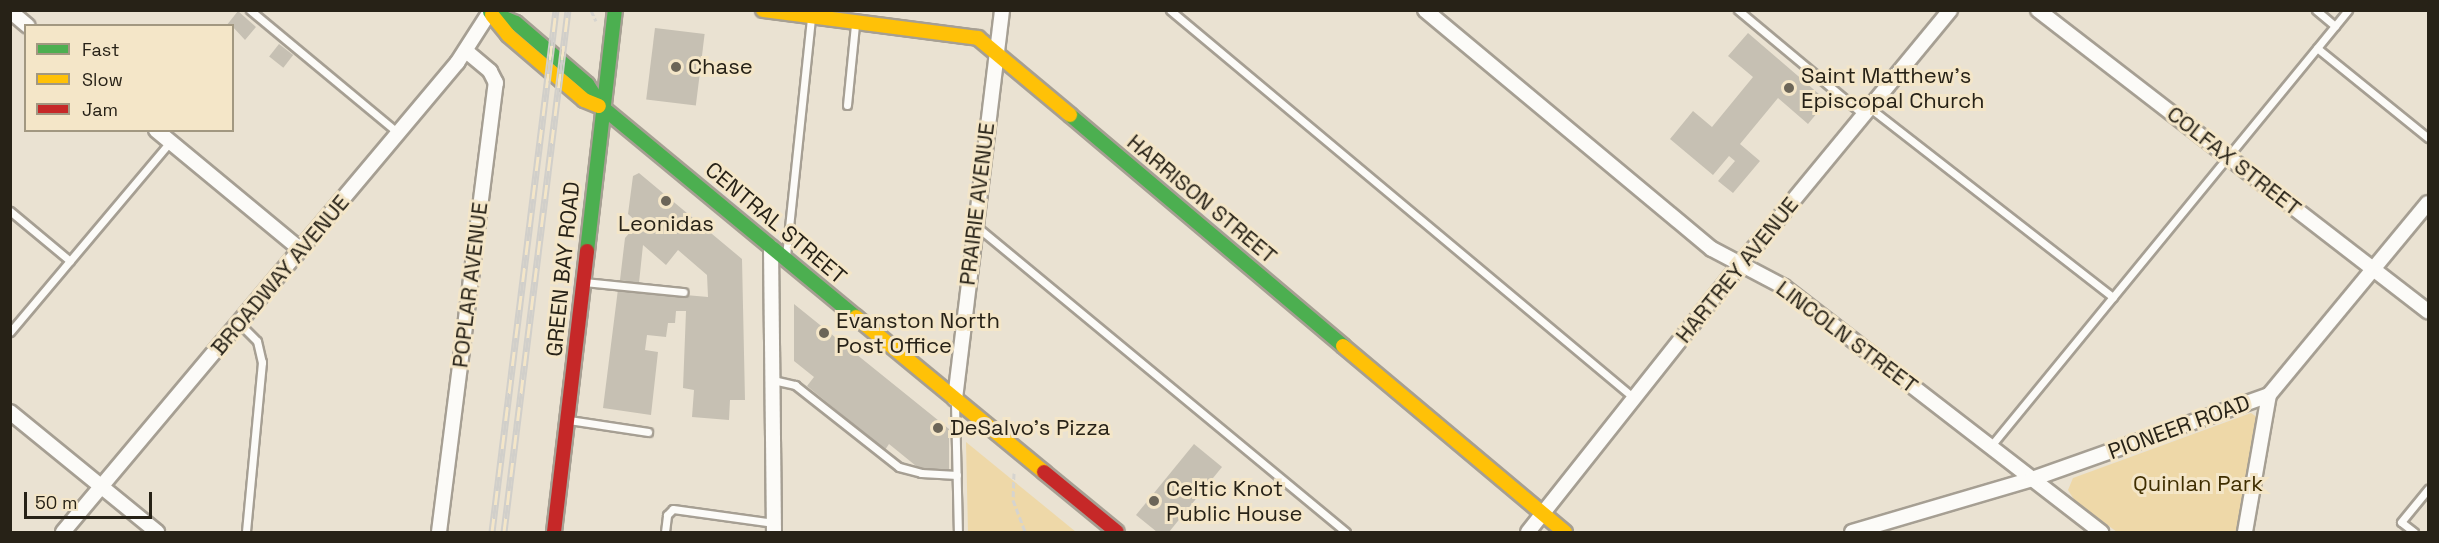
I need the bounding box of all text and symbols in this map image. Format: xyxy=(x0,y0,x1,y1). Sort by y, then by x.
legend xyxy=(24,24,234,132)
text: Fast xyxy=(82,38,119,61)
place label: Chase xyxy=(688,54,753,80)
marker: Chase xyxy=(669,60,683,74)
place label: Saint Matthew's Episcopal Church xyxy=(1801,62,1985,113)
text: Slow xyxy=(82,68,123,91)
marker: Saint Matthew's Episcopal Church xyxy=(1782,81,1796,95)
text: Jam xyxy=(82,98,118,121)
street label: COLFAX STREET xyxy=(2162,101,2306,221)
street label: PRAIRIE AVENUE xyxy=(954,121,1000,287)
street label: HARRISON STREET xyxy=(1122,129,1282,269)
street label: CENTRAL STREET xyxy=(700,156,852,290)
street label: GREEN BAY ROAD xyxy=(541,180,585,358)
street label: BROADWAY AVENUE xyxy=(205,189,355,361)
street label: HARTREY AVENUE xyxy=(1670,192,1804,348)
marker: Leonidas xyxy=(659,194,673,208)
street label: POPLAR AVENUE xyxy=(447,201,493,369)
place label: Leonidas xyxy=(618,211,714,237)
street label: LINCOLN STREET xyxy=(1771,275,1923,399)
place label: Evanston North Post Office xyxy=(836,307,1000,358)
marker: Evanston North Post Office xyxy=(817,326,831,340)
street label: PIONEER ROAD xyxy=(2104,389,2254,465)
place label: DeSalvo's Pizza xyxy=(950,415,1110,441)
marker: DeSalvo's Pizza xyxy=(931,421,945,435)
park label: Quinlan Park xyxy=(2133,471,2263,497)
place label: Celtic Knot Public House xyxy=(1166,475,1303,526)
scale bar xyxy=(27,480,154,518)
text: 50 m xyxy=(35,491,77,514)
marker: Celtic Knot Public House xyxy=(1147,494,1161,508)

